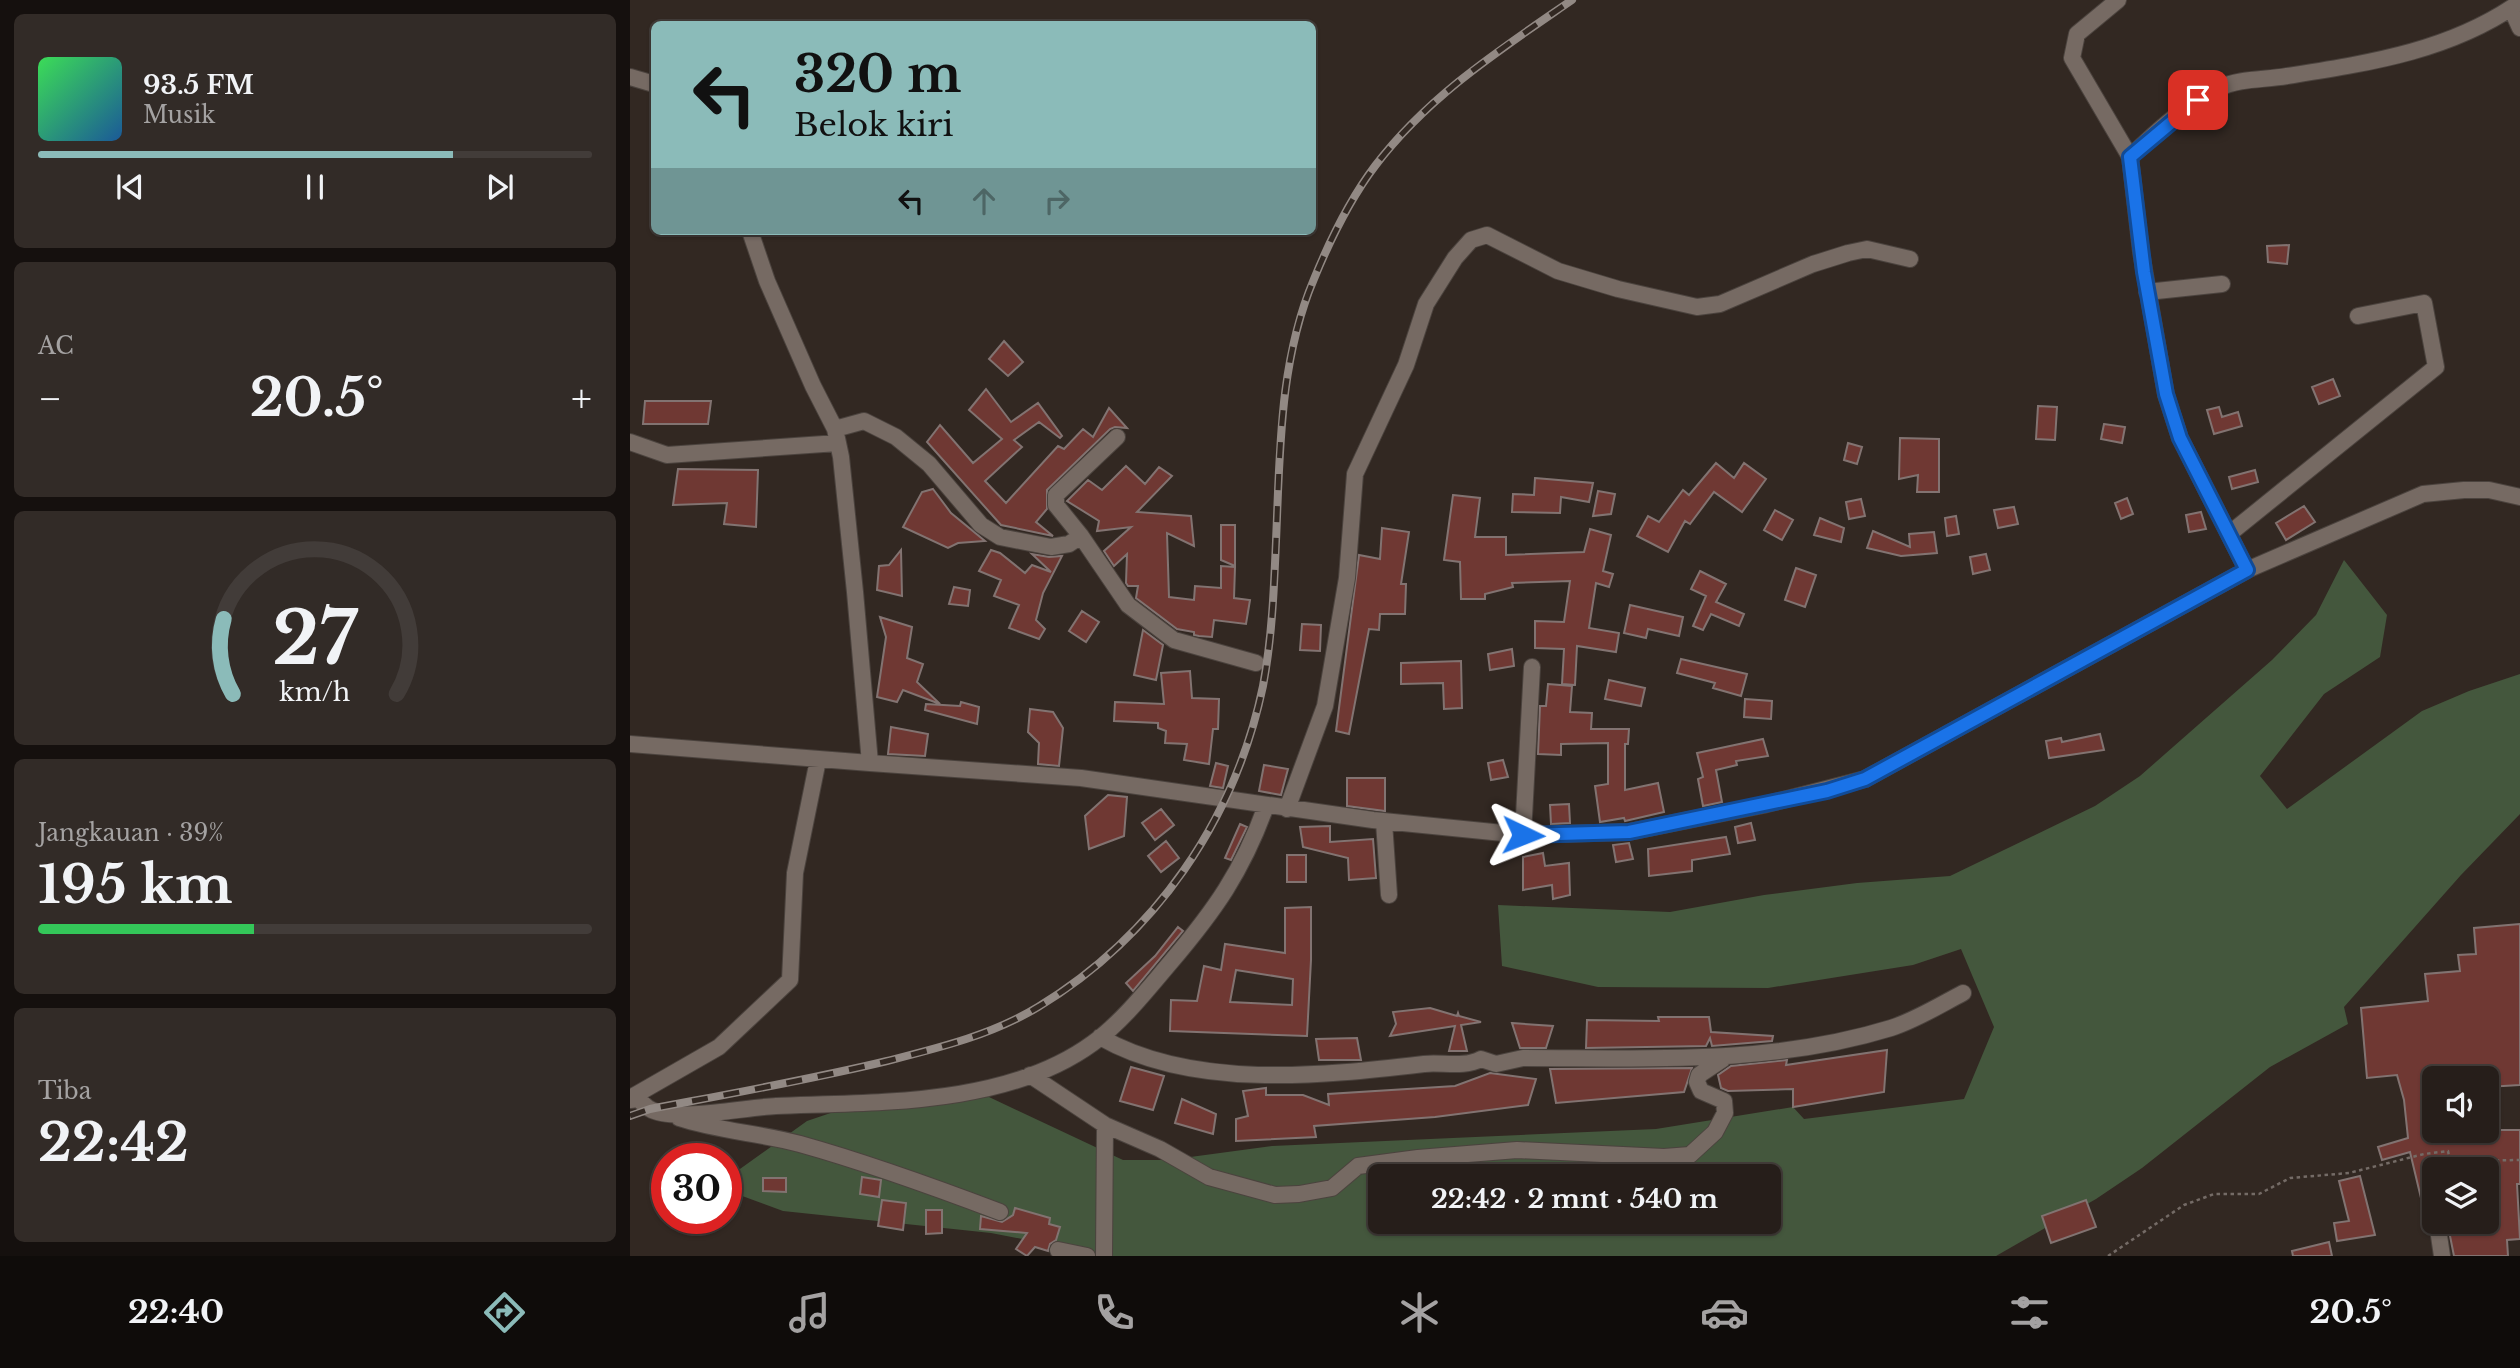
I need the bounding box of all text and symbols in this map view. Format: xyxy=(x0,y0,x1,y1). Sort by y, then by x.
text: 320 m xyxy=(794,44,961,105)
icon: left xyxy=(679,49,770,140)
text: 93.5 FM xyxy=(143,69,254,101)
pin xyxy=(2168,70,2228,130)
icon: arrive xyxy=(2179,81,2217,119)
text: Musik xyxy=(143,101,215,129)
text: Belok kiri xyxy=(794,105,953,145)
icon: previous xyxy=(111,168,149,206)
icon: pause xyxy=(296,168,334,206)
icon: next xyxy=(481,168,519,206)
icon: left xyxy=(892,182,930,220)
icon: ahead xyxy=(965,182,1003,220)
icon: right xyxy=(1038,182,1076,220)
text: AC xyxy=(38,332,74,360)
text: 20.5° xyxy=(250,366,384,430)
text: − xyxy=(38,375,62,422)
text: + xyxy=(571,375,592,422)
text: 27 xyxy=(273,593,359,684)
text: km/h xyxy=(280,677,350,708)
position arrow xyxy=(1486,798,1560,872)
text: Jangkauan · 39% xyxy=(38,819,224,847)
text: 195 km xyxy=(38,853,233,917)
map controls xyxy=(2422,1066,2499,1234)
button: sound xyxy=(2422,1066,2499,1143)
text: Tiba xyxy=(38,1077,91,1105)
text: 22:42 xyxy=(38,1111,189,1175)
speed limit sign: 30 xyxy=(651,1143,742,1234)
button: layers xyxy=(2422,1157,2499,1234)
text: 22:42 · 2 mnt · 540 m xyxy=(1431,1183,1718,1215)
icon: directions xyxy=(480,1288,529,1337)
icon: music xyxy=(785,1288,834,1337)
icon: phone xyxy=(1090,1288,1139,1337)
icon: climate xyxy=(1395,1288,1444,1337)
icon: car xyxy=(1700,1288,1749,1337)
icon: filters xyxy=(2005,1288,2054,1337)
text: 22:40 xyxy=(128,1292,224,1332)
text: 20.5° xyxy=(2310,1292,2392,1332)

